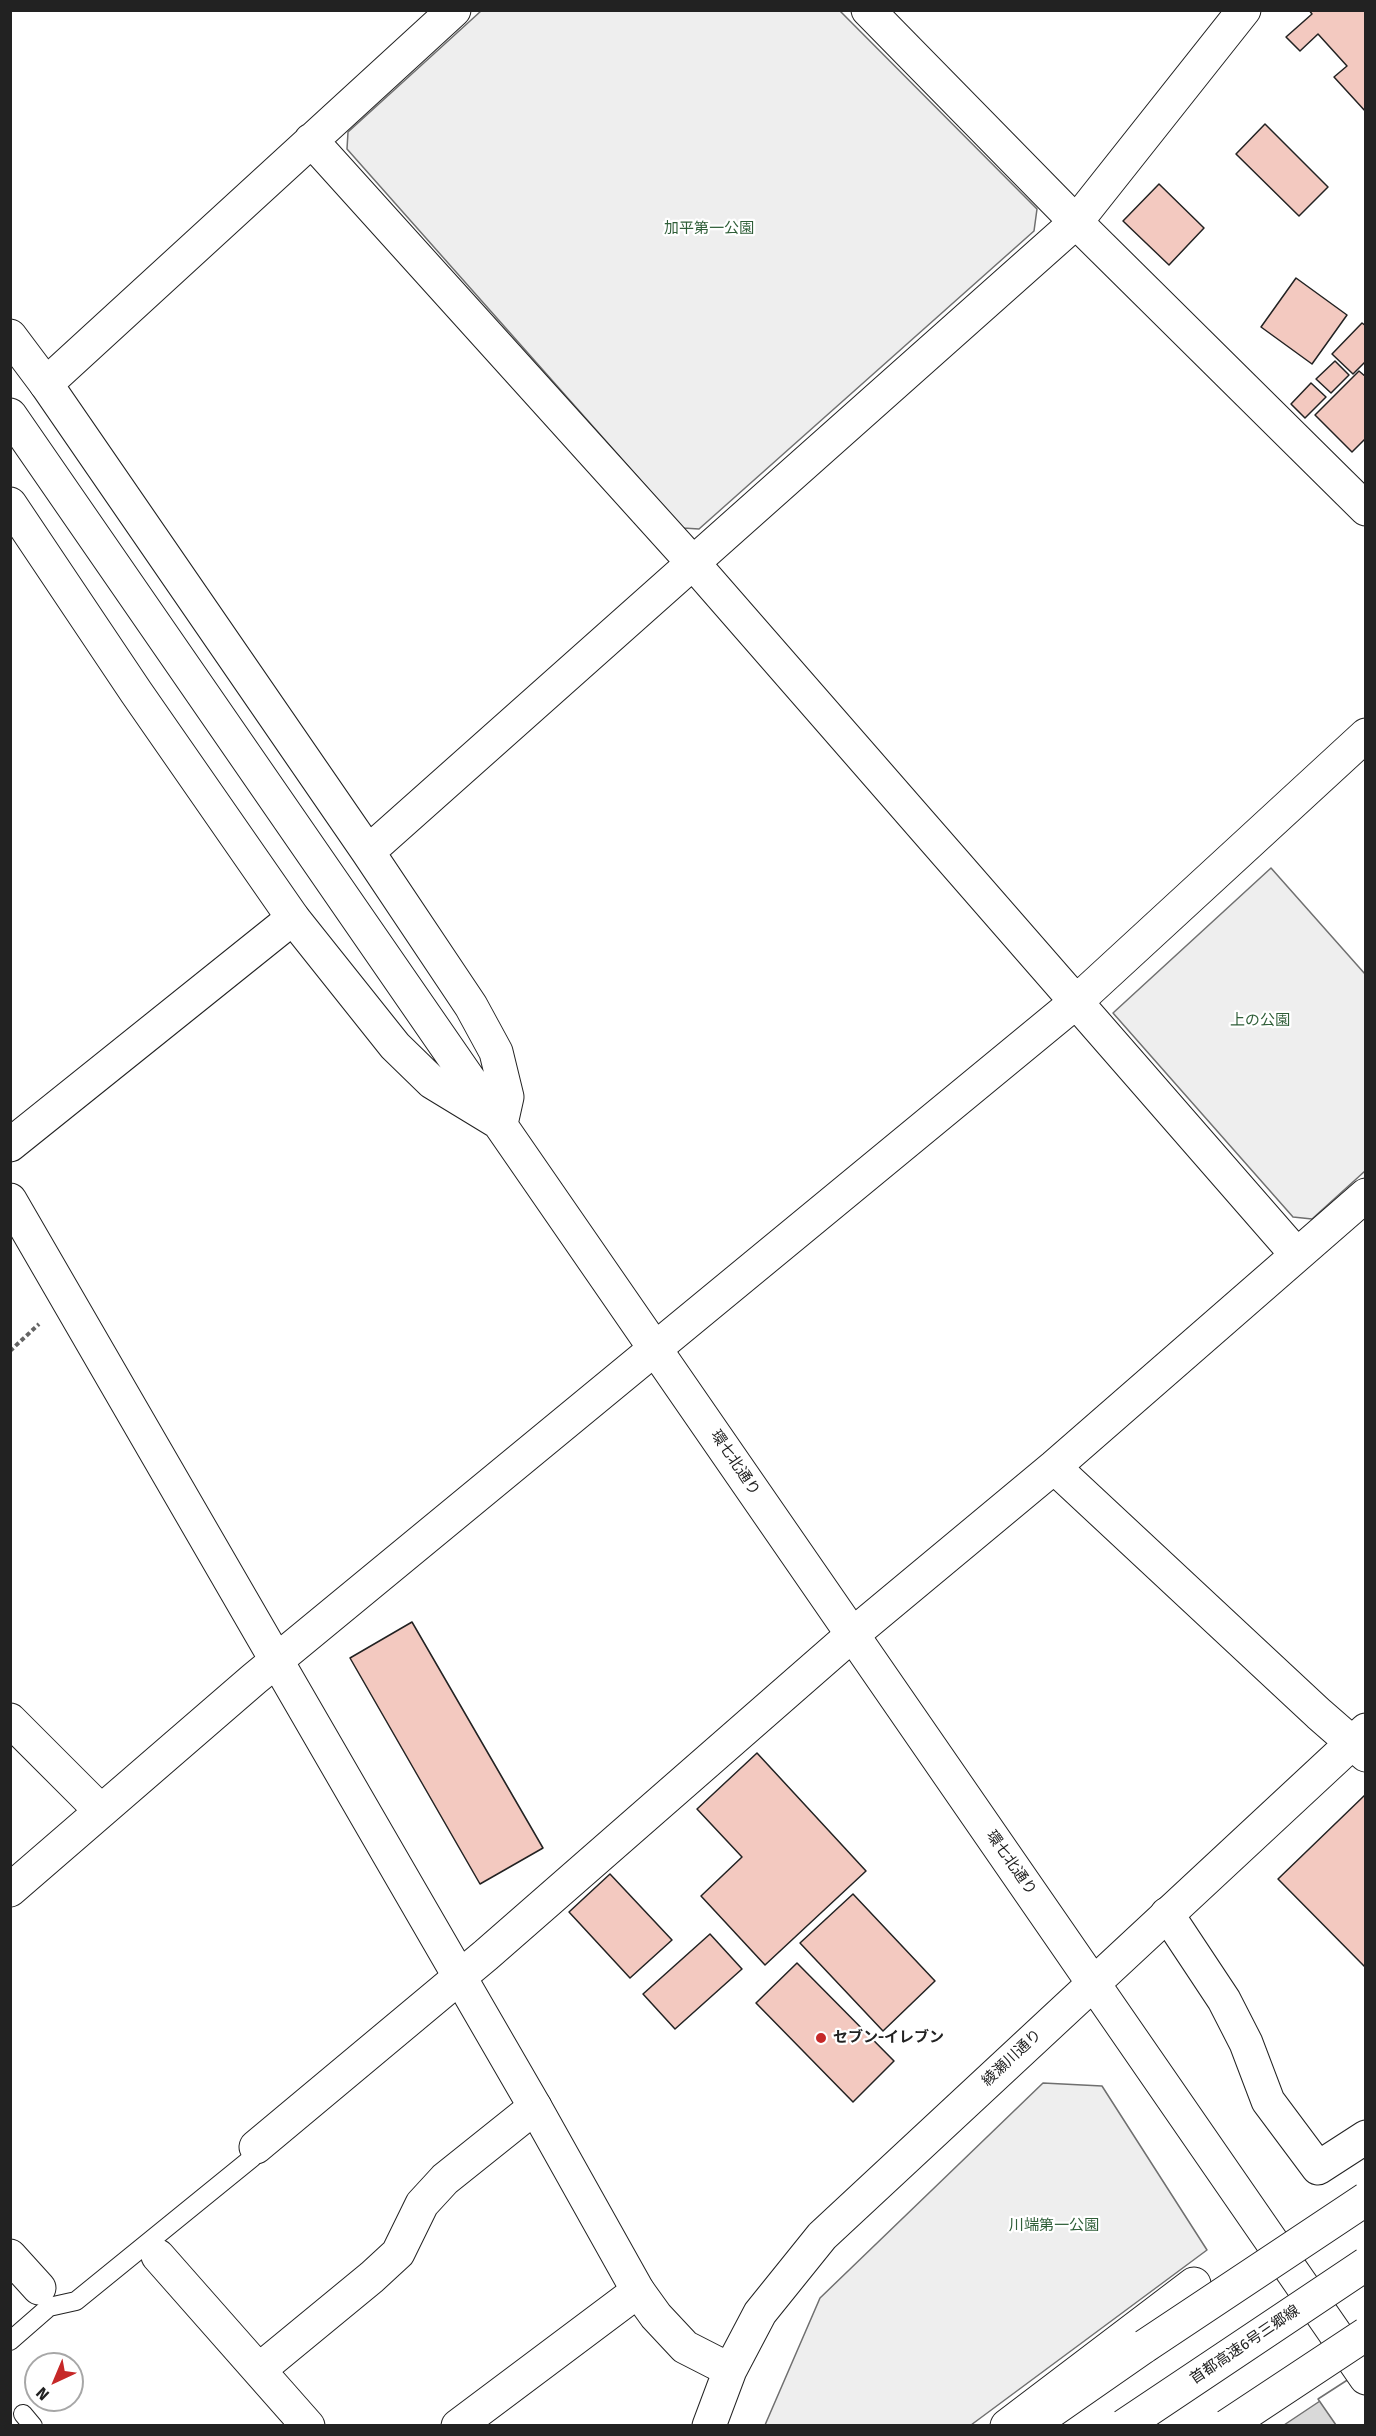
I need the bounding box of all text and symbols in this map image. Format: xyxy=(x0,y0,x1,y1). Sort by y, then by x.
park label: 加平第一公園 xyxy=(664,220,754,238)
park label: 上の公園 xyxy=(1230,1012,1290,1030)
street label: 環七北通り xyxy=(707,1427,763,1499)
street label: 環七北通り xyxy=(982,1827,1040,1899)
street label: 綾瀬川通り xyxy=(978,2026,1046,2090)
place label: セブン-イレブン xyxy=(833,2029,944,2047)
marker: セブン-イレブン xyxy=(814,2031,828,2045)
park label: 川端第一公園 xyxy=(1009,2217,1099,2235)
street label: 首都高速6号三郷線 xyxy=(1187,2302,1303,2388)
north arrow xyxy=(24,2352,84,2412)
text: N xyxy=(32,2383,53,2404)

